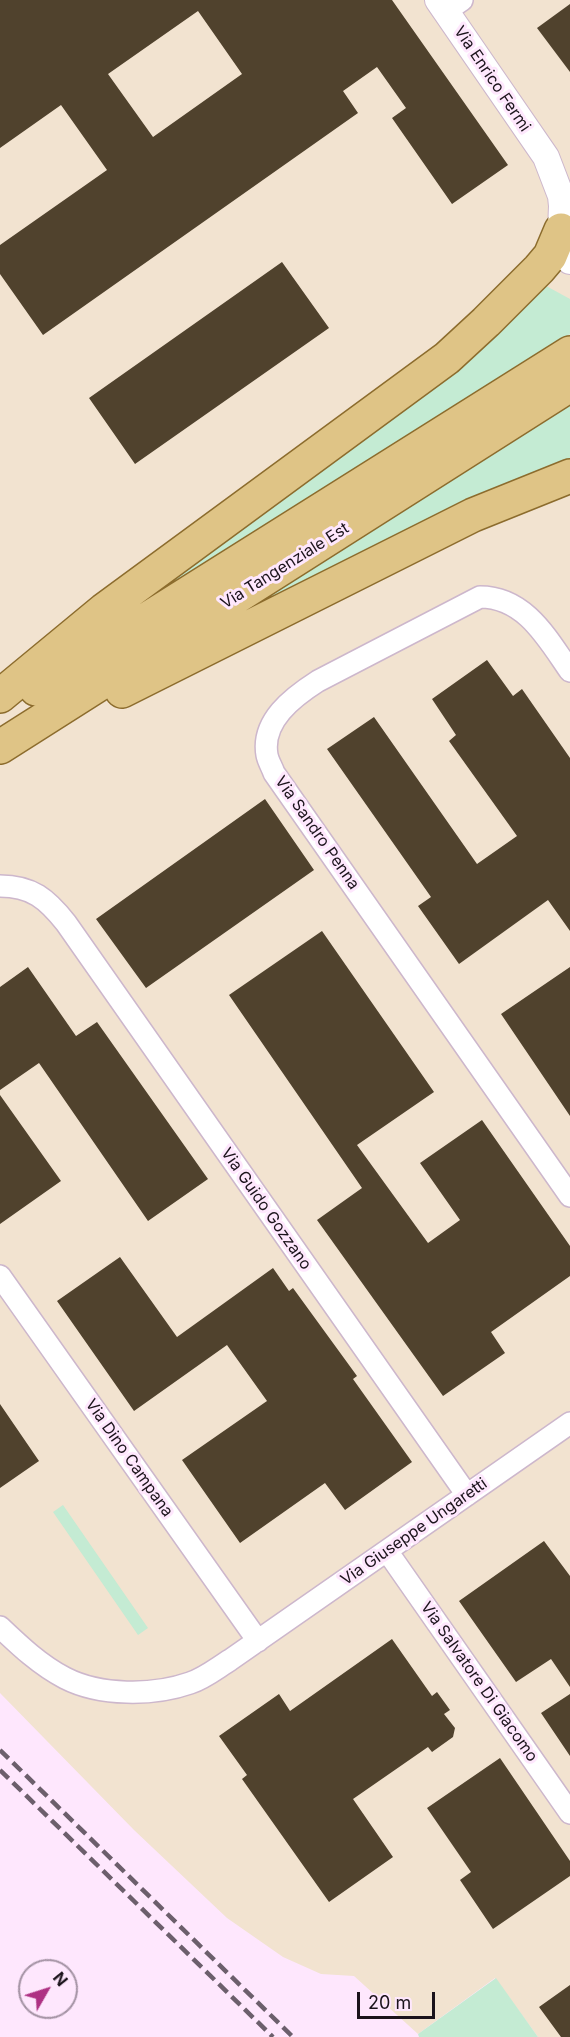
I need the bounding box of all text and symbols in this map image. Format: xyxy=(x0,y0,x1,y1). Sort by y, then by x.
street label: Via Enrico Fermi xyxy=(450,23,534,135)
street label: Via Tangenziale Est xyxy=(217,519,353,613)
street label: Via Sandro Penna xyxy=(271,773,363,893)
street label: Via Guido Gozzano xyxy=(217,1144,315,1274)
street label: Via Dino Campana xyxy=(81,1395,177,1521)
street label: Via Giuseppe Ungaretti xyxy=(337,1474,491,1590)
street label: Via Salvatore Di Giacomo xyxy=(416,1598,542,1766)
north arrow xyxy=(18,1959,78,2019)
text: N xyxy=(49,1968,72,1990)
scale bar xyxy=(360,1980,438,2018)
text: 20 m xyxy=(368,1992,411,2013)

